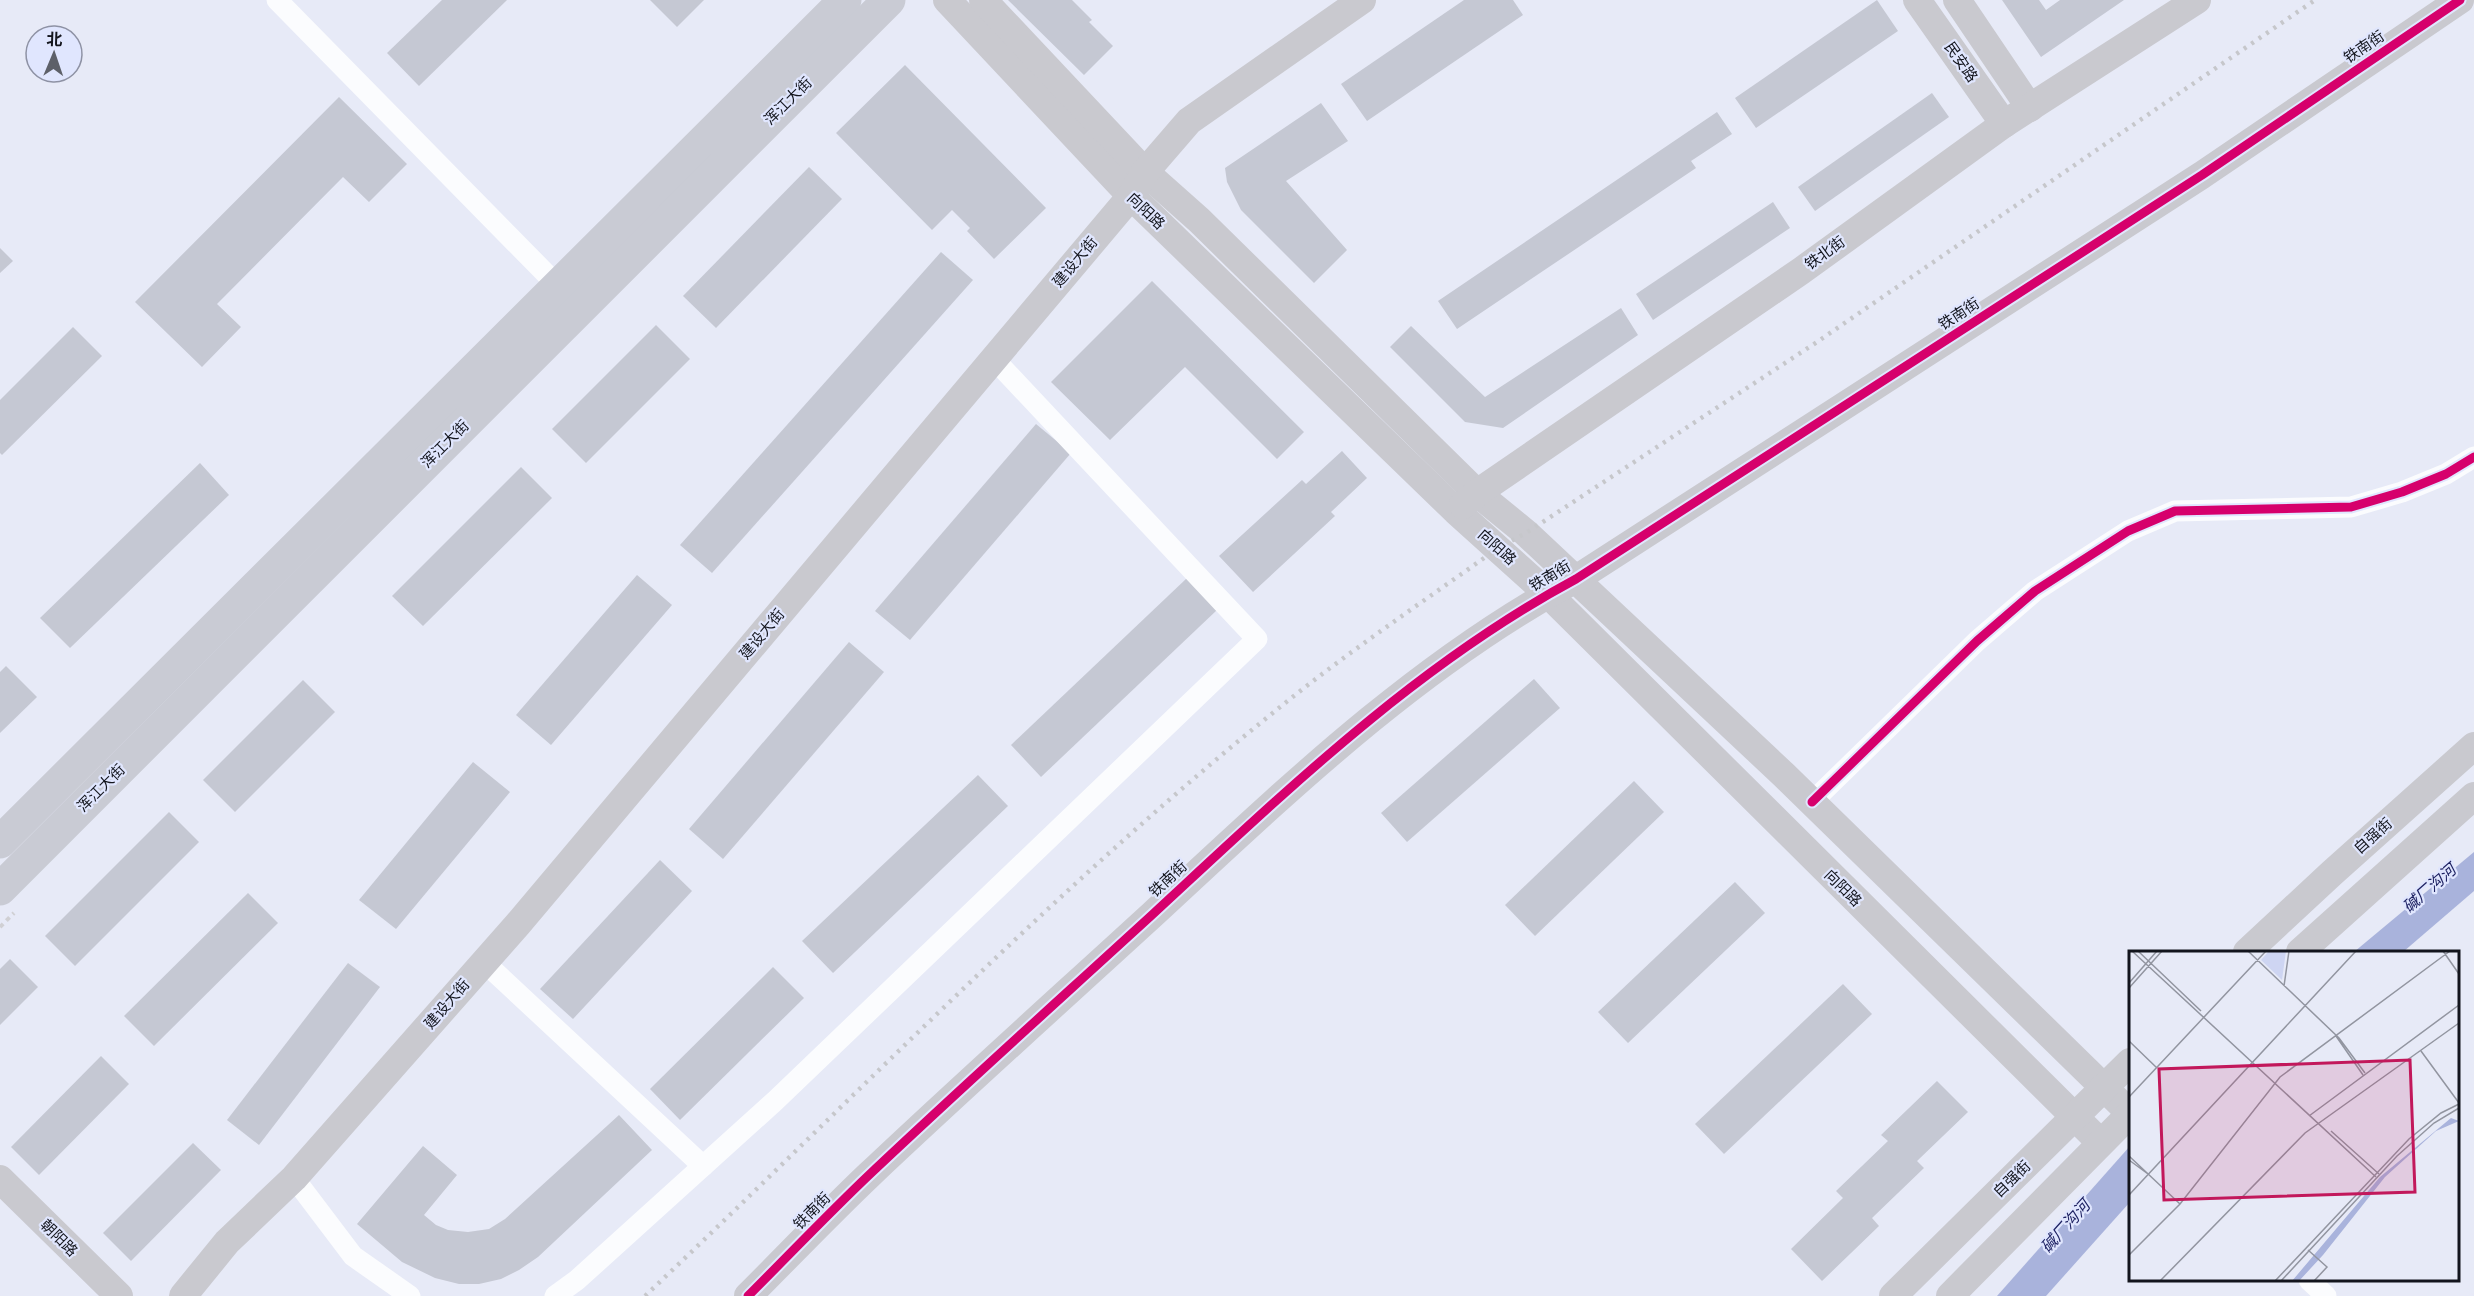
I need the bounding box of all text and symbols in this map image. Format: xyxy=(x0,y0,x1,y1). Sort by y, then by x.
north arrow xyxy=(24,24,84,84)
street label: 铁南街 xyxy=(2339,25,2388,67)
text: 北 xyxy=(46,28,63,50)
street label: 民安路 xyxy=(1941,37,1983,86)
street label: 浑江大街 xyxy=(759,72,816,129)
street label: 向阳路 xyxy=(1124,187,1170,233)
street label: 铁北街 xyxy=(1800,231,1848,274)
street label: 建设大街 xyxy=(1047,232,1101,291)
street label: 铁南街 xyxy=(1934,293,1983,334)
street label: 浑江大街 xyxy=(416,415,473,472)
street label: 向阳路 xyxy=(1474,524,1521,569)
street label: 铁南街 xyxy=(1525,555,1574,595)
street label: 建设大街 xyxy=(734,604,788,663)
street label: 浑江大街 xyxy=(72,759,129,816)
street label: 自强街 xyxy=(2349,813,2396,858)
street label: 铁南街 xyxy=(1144,856,1191,901)
water label: 碱厂沟河 xyxy=(2398,857,2463,917)
street label: 向阳路 xyxy=(1821,864,1867,910)
inset map xyxy=(2129,951,2459,1281)
street label: 建设大街 xyxy=(419,974,473,1033)
street label: 自强街 xyxy=(1988,1155,2034,1201)
street label: 铁南街 xyxy=(788,1187,834,1233)
water label: 碱厂沟河 xyxy=(2035,1193,2097,1257)
street label: 朝阳路 xyxy=(37,1214,83,1260)

